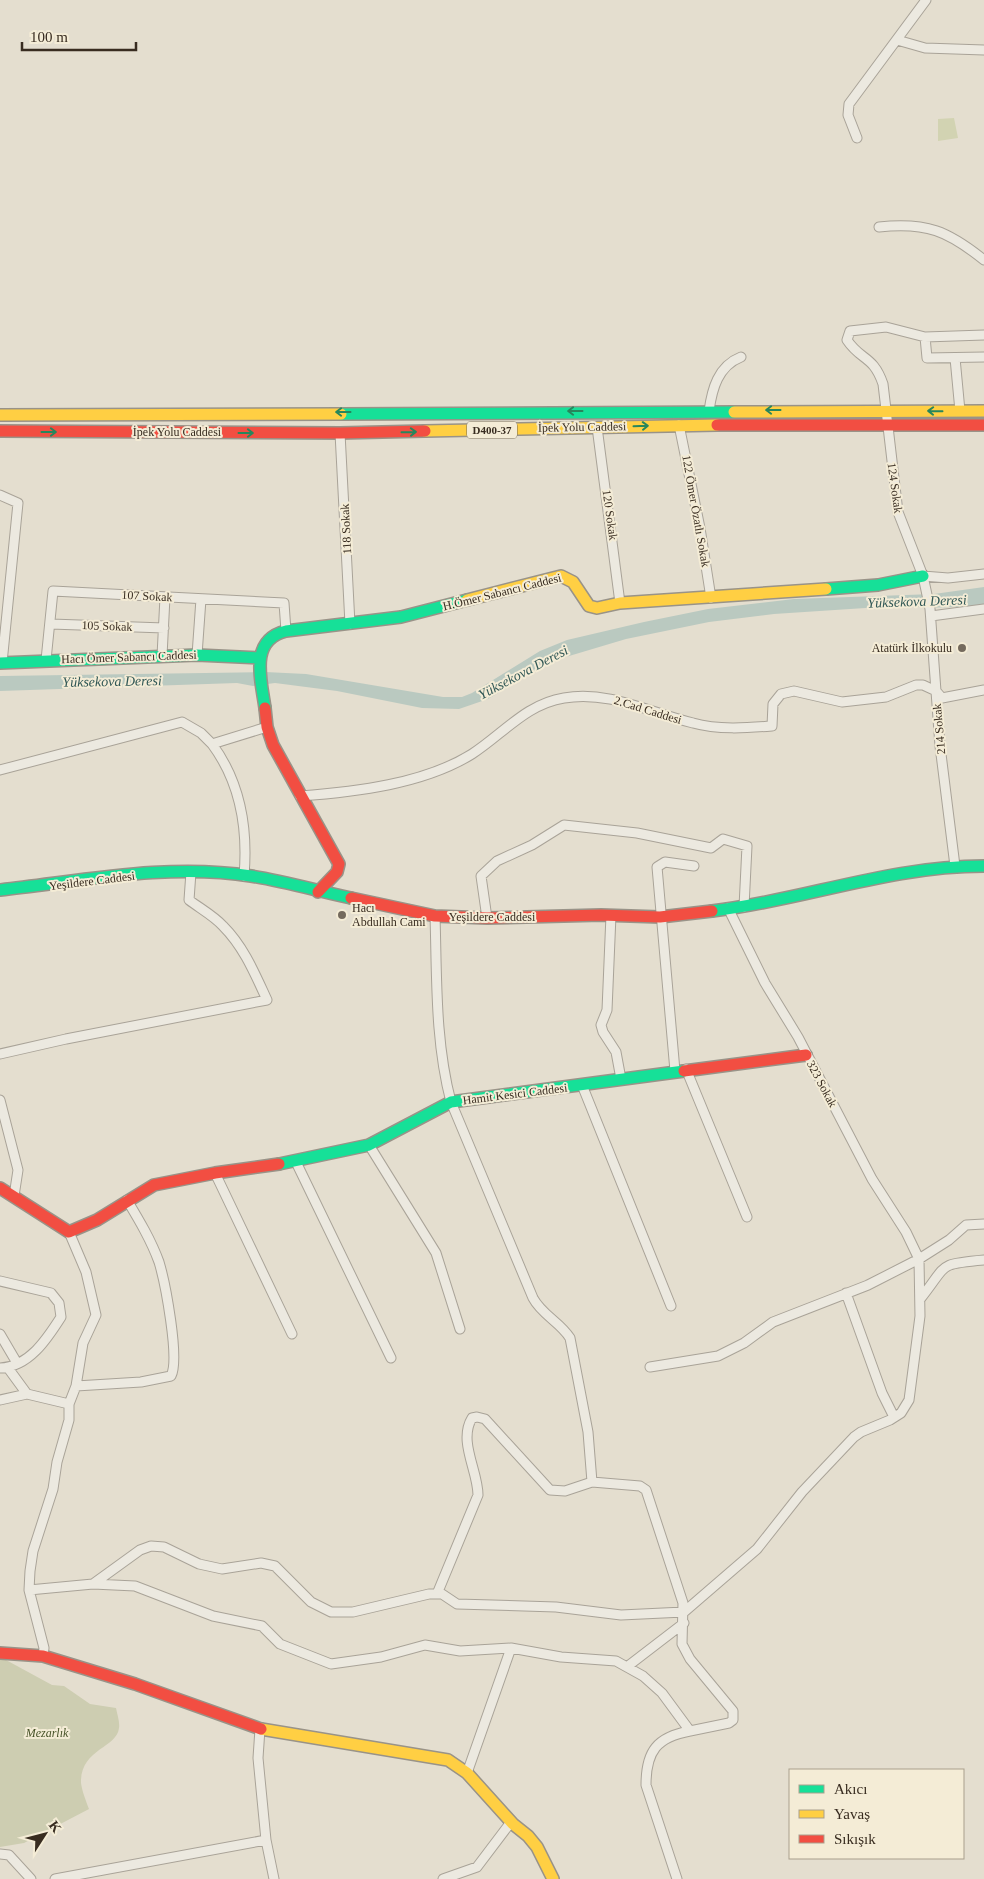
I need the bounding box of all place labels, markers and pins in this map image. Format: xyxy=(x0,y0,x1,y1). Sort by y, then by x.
place label: Atatürk İlkokulu xyxy=(872,641,952,655)
marker: Atatürk İlkokulu xyxy=(956,642,968,654)
place label: Hacı Abdullah Cami xyxy=(352,901,426,929)
marker: Hacı Abdullah Cami xyxy=(336,909,348,921)

